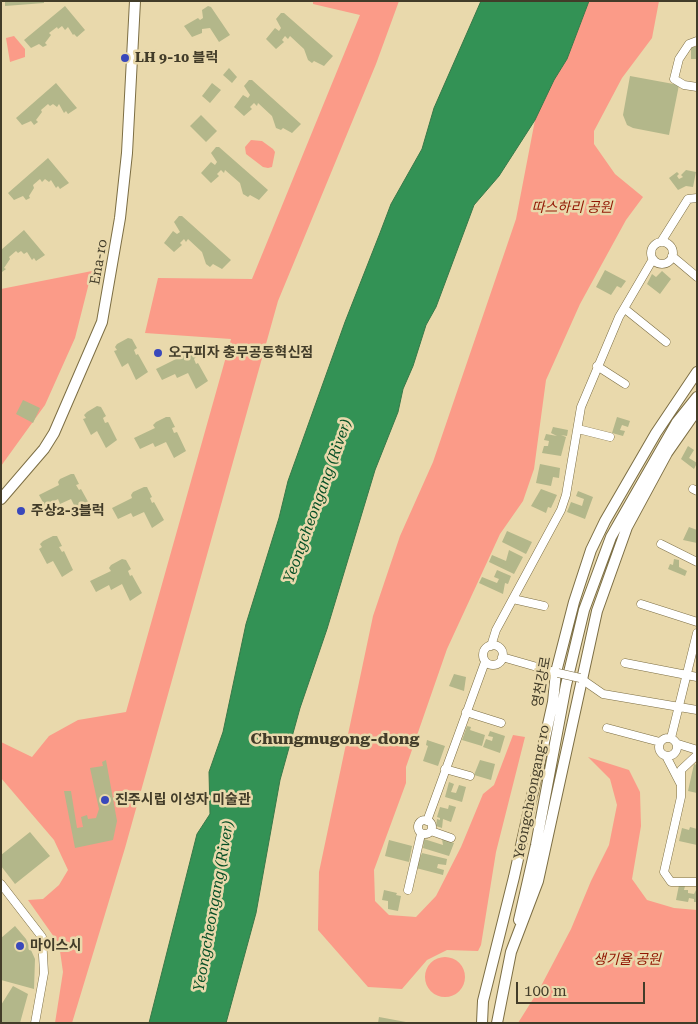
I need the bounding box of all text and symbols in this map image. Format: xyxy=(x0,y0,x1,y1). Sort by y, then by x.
place label: LH 9-10 블럭 xyxy=(135,50,218,66)
marker: LH 9-10 블럭 xyxy=(119,52,131,64)
park label: 따스하리 공원 xyxy=(532,200,612,216)
street label: Ena-ro xyxy=(87,238,111,286)
place label: 오구피자 충무공동혁신점 xyxy=(168,345,313,361)
marker: 오구피자 충무공동혁신점 xyxy=(152,347,164,359)
water label: Yeongcheongang (River) xyxy=(280,417,356,585)
place label: 주상2-3블럭 xyxy=(31,503,105,519)
marker: 주상2-3블럭 xyxy=(15,505,27,517)
street label: 영천강로 xyxy=(529,655,555,709)
street label: Yeongcheongang-ro xyxy=(511,723,553,861)
district label: Chungmugong-dong xyxy=(251,729,419,749)
place label: 진주시립 이성자 미술관 xyxy=(115,792,251,808)
marker: 진주시립 이성자 미술관 xyxy=(99,794,111,806)
water label: Yeongcheongang (River) xyxy=(190,819,238,993)
place label: 마이스시 xyxy=(30,938,82,954)
marker: 마이스시 xyxy=(14,940,26,952)
park label: 생기율 공원 xyxy=(593,952,661,968)
scale bar xyxy=(518,972,647,1004)
text: 100 m xyxy=(524,982,567,1000)

